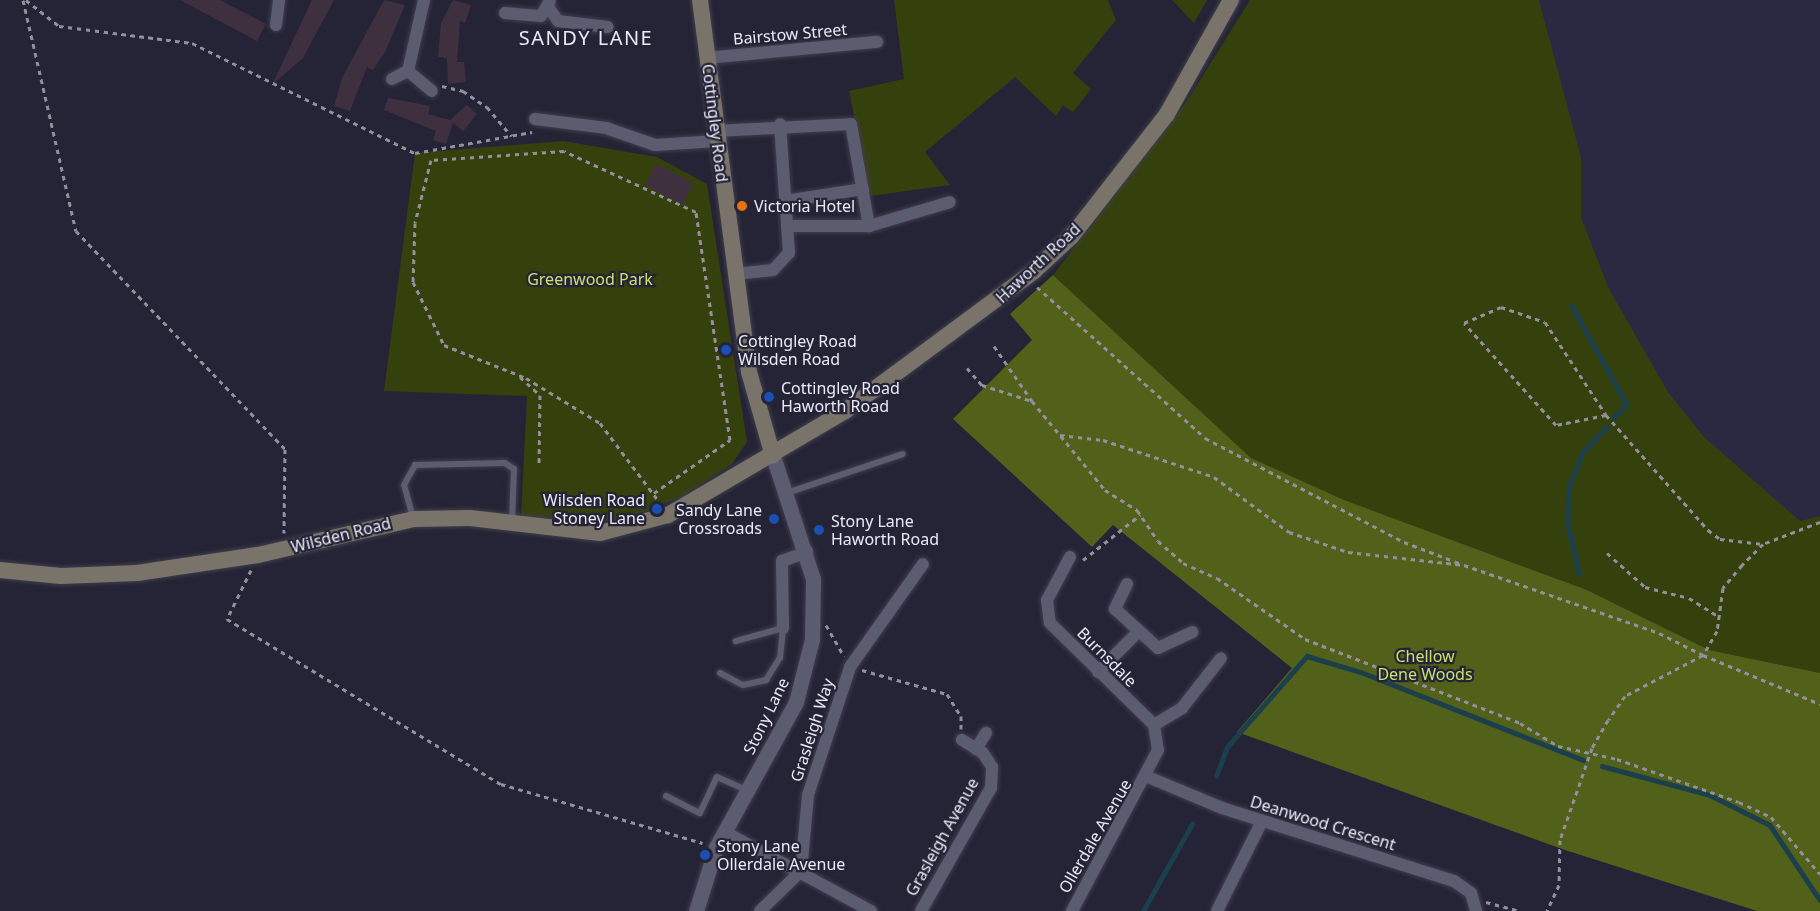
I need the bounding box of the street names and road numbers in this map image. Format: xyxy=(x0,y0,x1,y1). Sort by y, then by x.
street label: Bairstow Street xyxy=(732,19,848,49)
street label: Cottingley Road xyxy=(698,63,732,183)
street label: Haworth Road xyxy=(992,219,1084,307)
street label: Wilsden Road xyxy=(289,513,393,557)
street label: Burnsdale xyxy=(1073,623,1141,691)
street label: Stony Lane xyxy=(739,675,793,757)
street label: Grasleigh Way xyxy=(786,676,838,784)
street label: Grasleigh Avenue xyxy=(902,775,982,899)
street label: Ollerdale Avenue xyxy=(1055,776,1135,896)
street label: Deanwood Crescent xyxy=(1248,792,1398,854)

